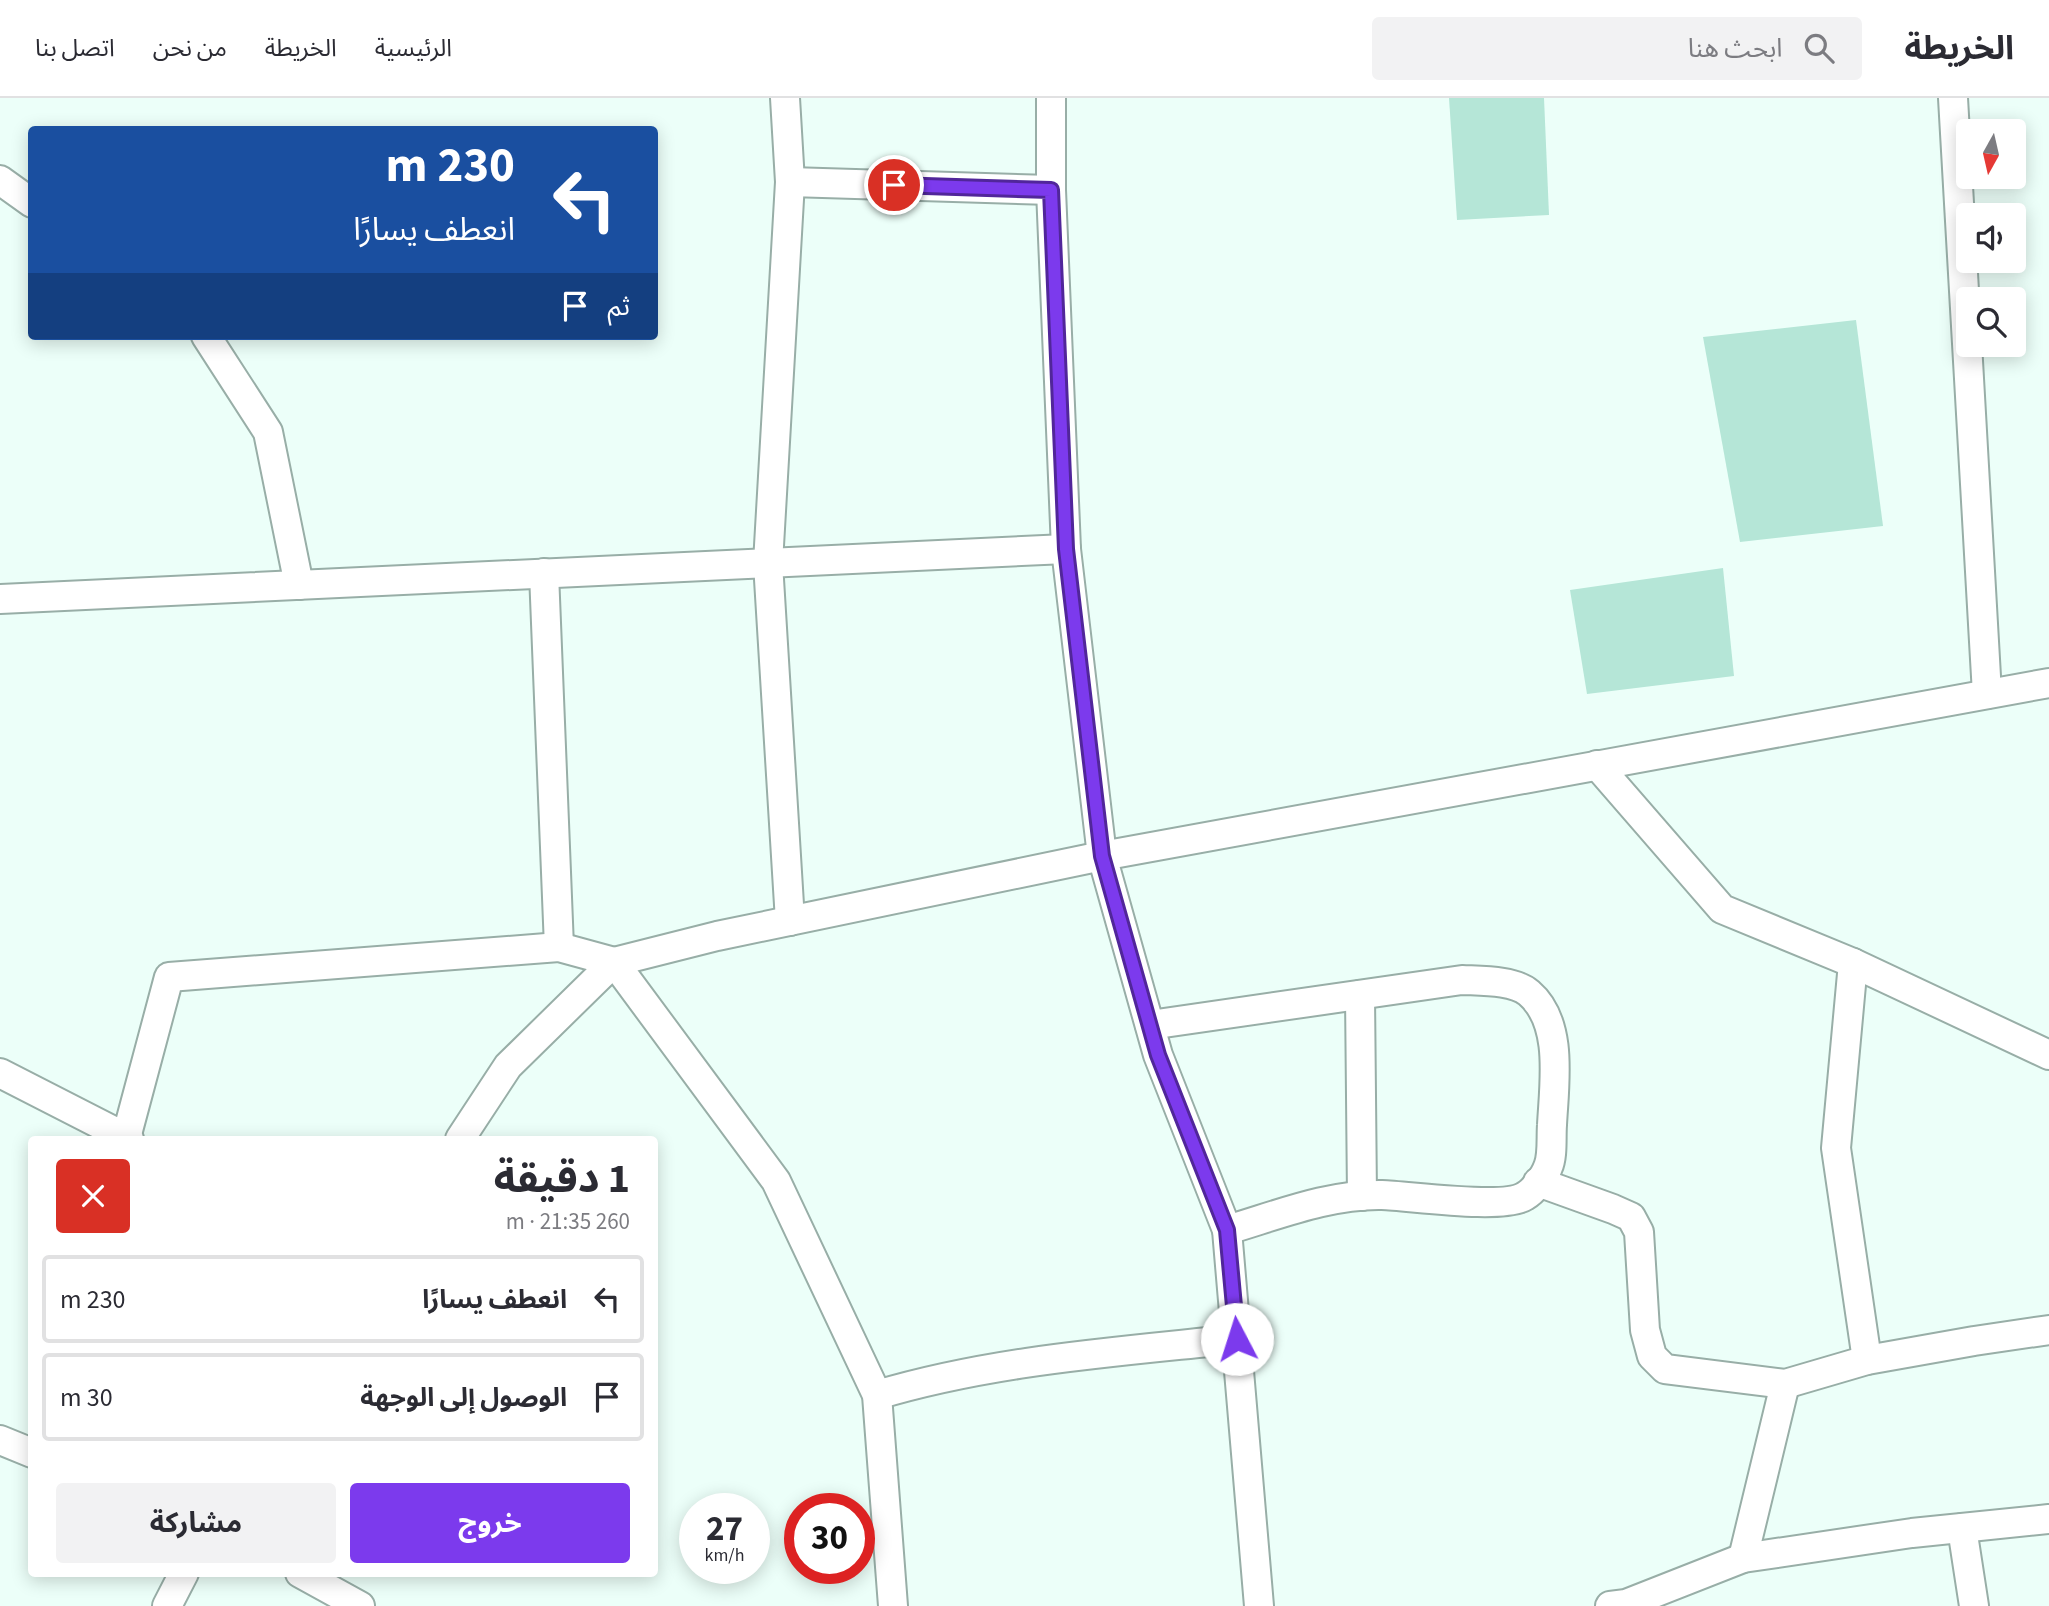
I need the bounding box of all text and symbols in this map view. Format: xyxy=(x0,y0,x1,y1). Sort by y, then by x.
search box xyxy=(1372,17,1862,80)
text: الخريطة xyxy=(1904,25,2014,72)
icon: search xyxy=(1800,29,1838,67)
text: ابحث هنا xyxy=(1688,30,1782,67)
text: اتصل بنا xyxy=(35,31,115,66)
text: من نحن xyxy=(153,31,227,66)
text: الخريطة xyxy=(265,31,337,66)
text: الرئيسية xyxy=(375,31,452,66)
north arrow xyxy=(1956,119,2026,189)
map controls xyxy=(1956,119,2026,357)
text: 230 m xyxy=(386,131,515,201)
icon: left xyxy=(539,154,630,245)
pin xyxy=(864,155,924,215)
icon: arrive xyxy=(875,166,913,204)
button: sound xyxy=(1956,203,2026,273)
text: انعطف يسارًا xyxy=(353,207,515,253)
icon: arrive xyxy=(556,287,594,325)
button: search xyxy=(1956,287,2026,357)
text: ثم xyxy=(608,288,630,325)
text: 1 دقيقة xyxy=(494,1149,630,1209)
button: close xyxy=(56,1159,130,1233)
text: 260 m · 21:35 xyxy=(506,1205,630,1238)
icon: left xyxy=(588,1280,626,1318)
text: 230 m xyxy=(60,1281,126,1318)
text: انعطف يسارًا xyxy=(422,1281,567,1318)
position arrow xyxy=(1200,1302,1274,1376)
icon: arrive xyxy=(588,1378,626,1416)
text: 30 m xyxy=(60,1379,113,1416)
text: الوصول إلى الوجهة xyxy=(360,1379,567,1416)
button: مشاركة xyxy=(56,1483,336,1563)
button: خروج xyxy=(350,1483,630,1563)
speed limit sign: 30 xyxy=(784,1493,875,1584)
text: 27 xyxy=(706,1504,743,1554)
text: km/h xyxy=(705,1543,744,1568)

